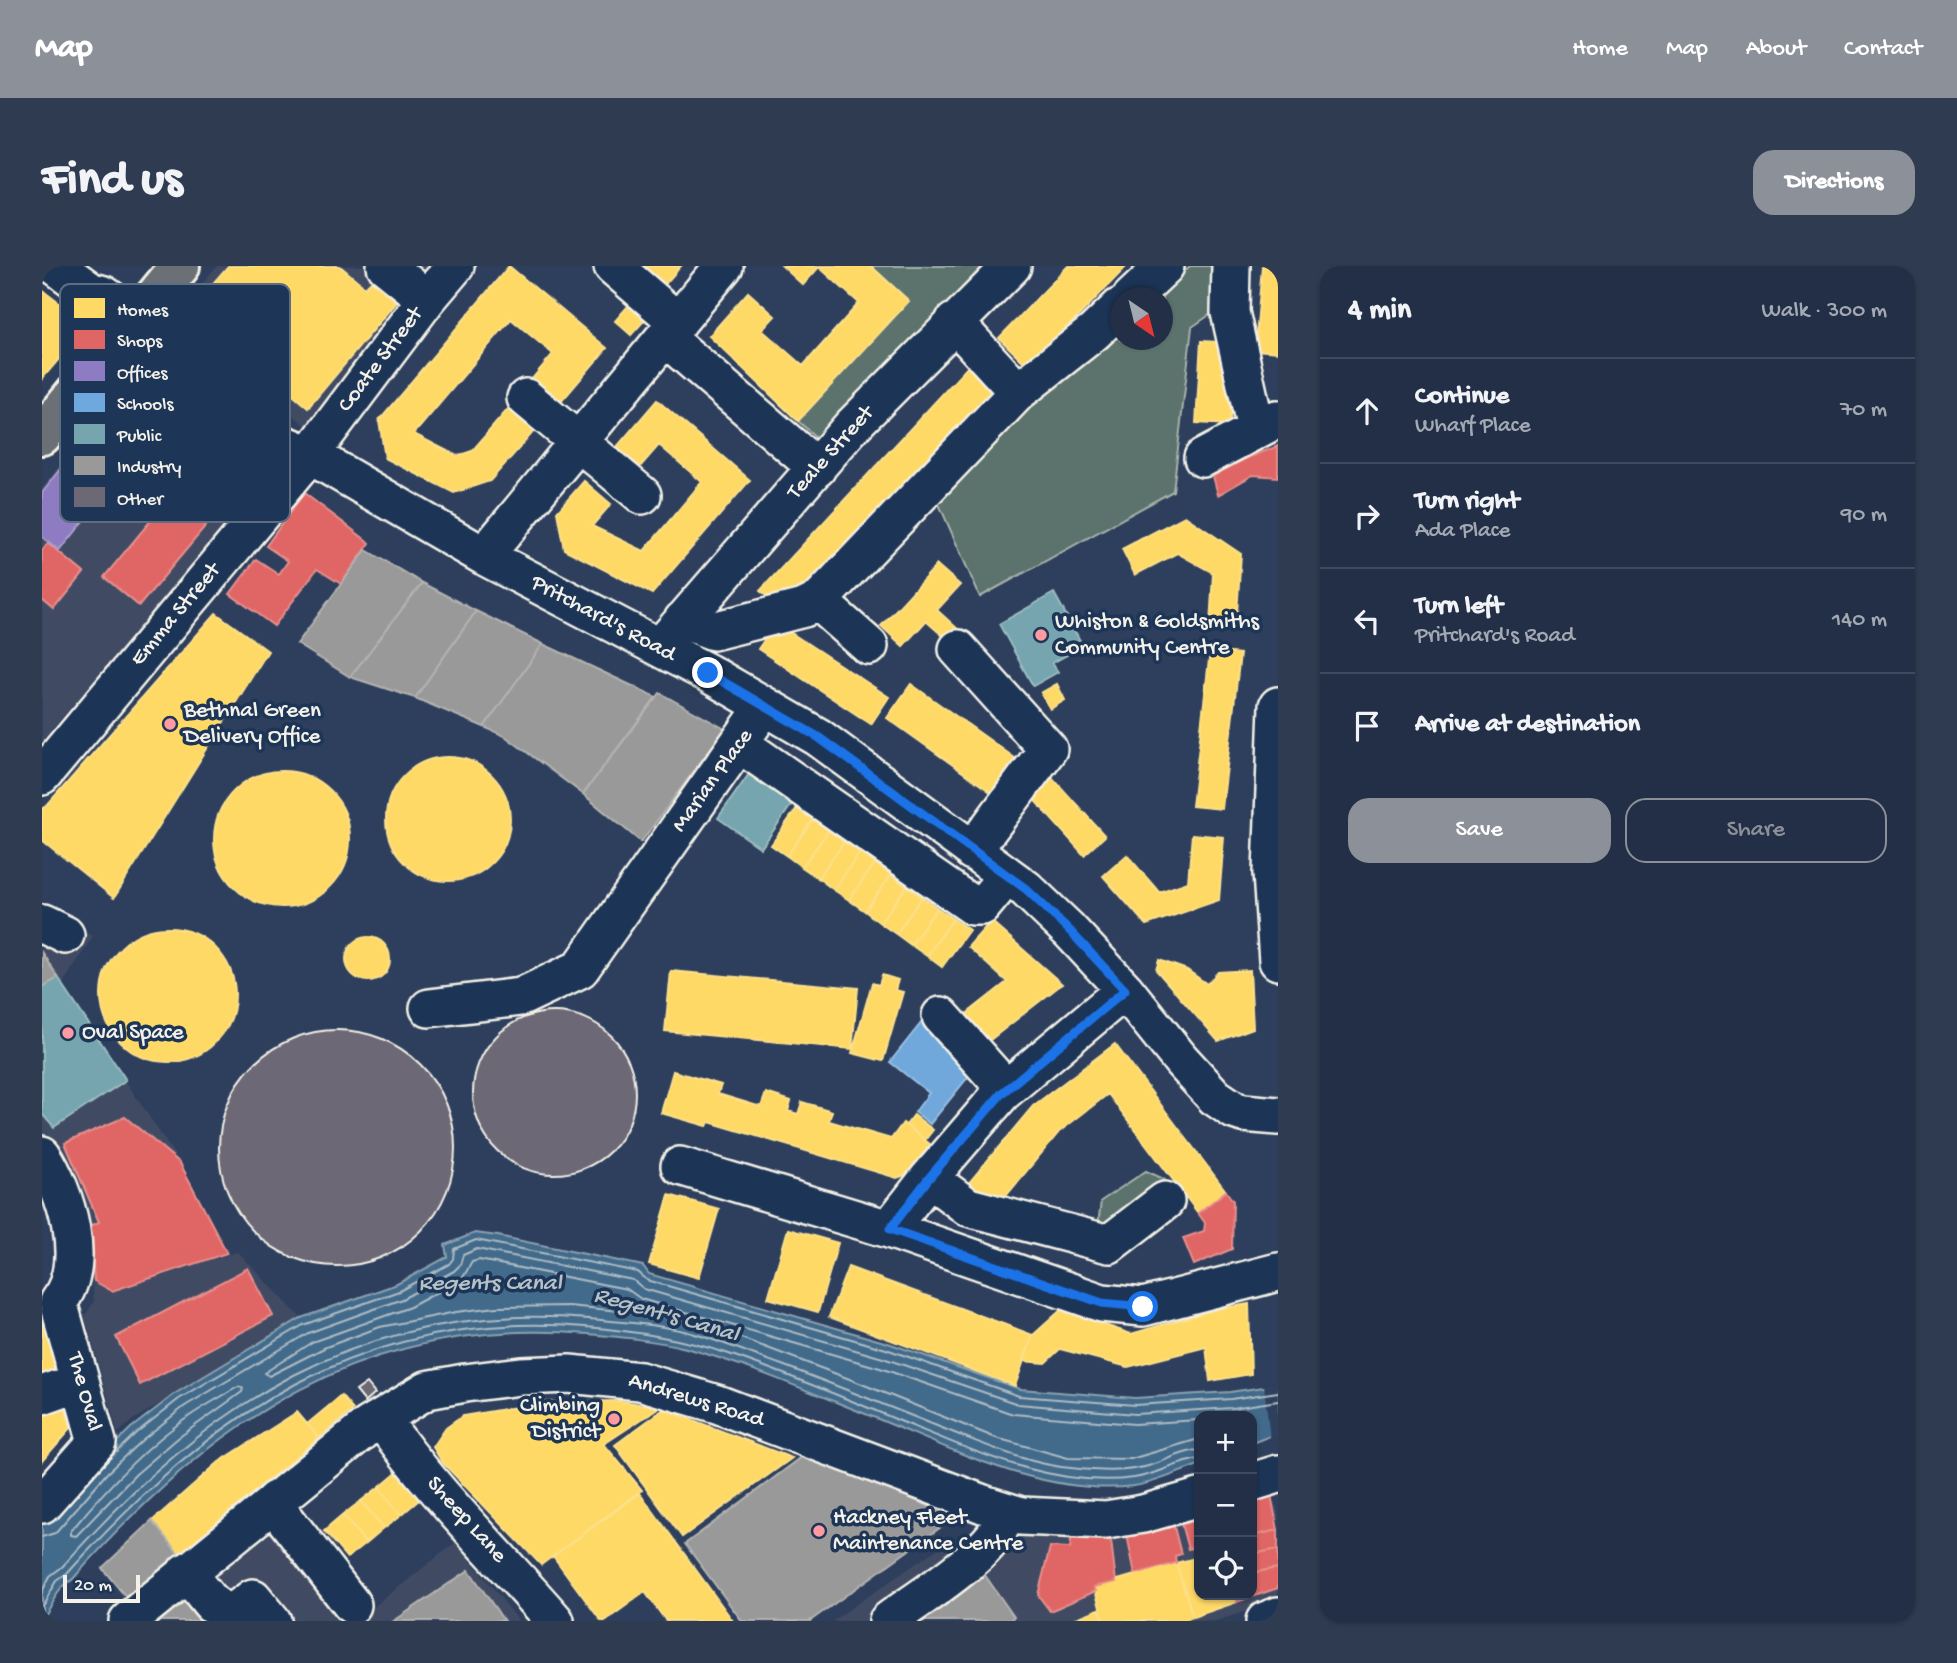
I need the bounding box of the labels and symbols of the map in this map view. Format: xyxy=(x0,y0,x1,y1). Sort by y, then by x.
legend xyxy=(60,284,290,522)
north arrow xyxy=(1110,287,1173,350)
text: Homes xyxy=(117,300,169,323)
street label: Coate Street xyxy=(333,301,430,418)
text: Shops xyxy=(117,331,163,354)
text: Offices xyxy=(117,363,168,386)
text: Schools xyxy=(117,394,174,417)
street label: Teale Street xyxy=(780,399,881,507)
text: Public xyxy=(116,426,162,449)
text: Industry xyxy=(117,457,182,480)
text: Other xyxy=(117,489,165,512)
street label: Emma Street xyxy=(125,557,228,672)
street label: Pritchard's Road xyxy=(525,569,681,669)
place label: Whiston & Goldsmiths Community Centre xyxy=(1055,609,1260,662)
marker: Whiston & Goldsmiths Community Centre xyxy=(1033,627,1049,643)
route end xyxy=(692,657,723,688)
place label: Bethnal Green Delivery Office xyxy=(182,698,322,751)
marker: Bethnal Green Delivery Office xyxy=(162,716,178,732)
street label: Marian Place xyxy=(666,723,760,838)
place label: Oval Space xyxy=(82,1020,185,1047)
marker: Oval Space xyxy=(60,1025,76,1041)
water label: Regents Canal xyxy=(418,1270,563,1299)
water label: Regent's Canal xyxy=(590,1282,743,1351)
route start xyxy=(1127,1291,1158,1322)
street label: The Oval xyxy=(60,1348,107,1434)
street label: Andrews Road xyxy=(625,1368,768,1435)
place label: Climbing District xyxy=(520,1393,602,1446)
marker: Climbing District xyxy=(606,1411,622,1427)
street label: Sheep Lane xyxy=(420,1471,513,1570)
place label: Hackney Fleet Maintenance Centre xyxy=(833,1505,1024,1558)
marker: Hackney Fleet Maintenance Centre xyxy=(811,1523,827,1539)
scale bar xyxy=(63,1572,140,1604)

